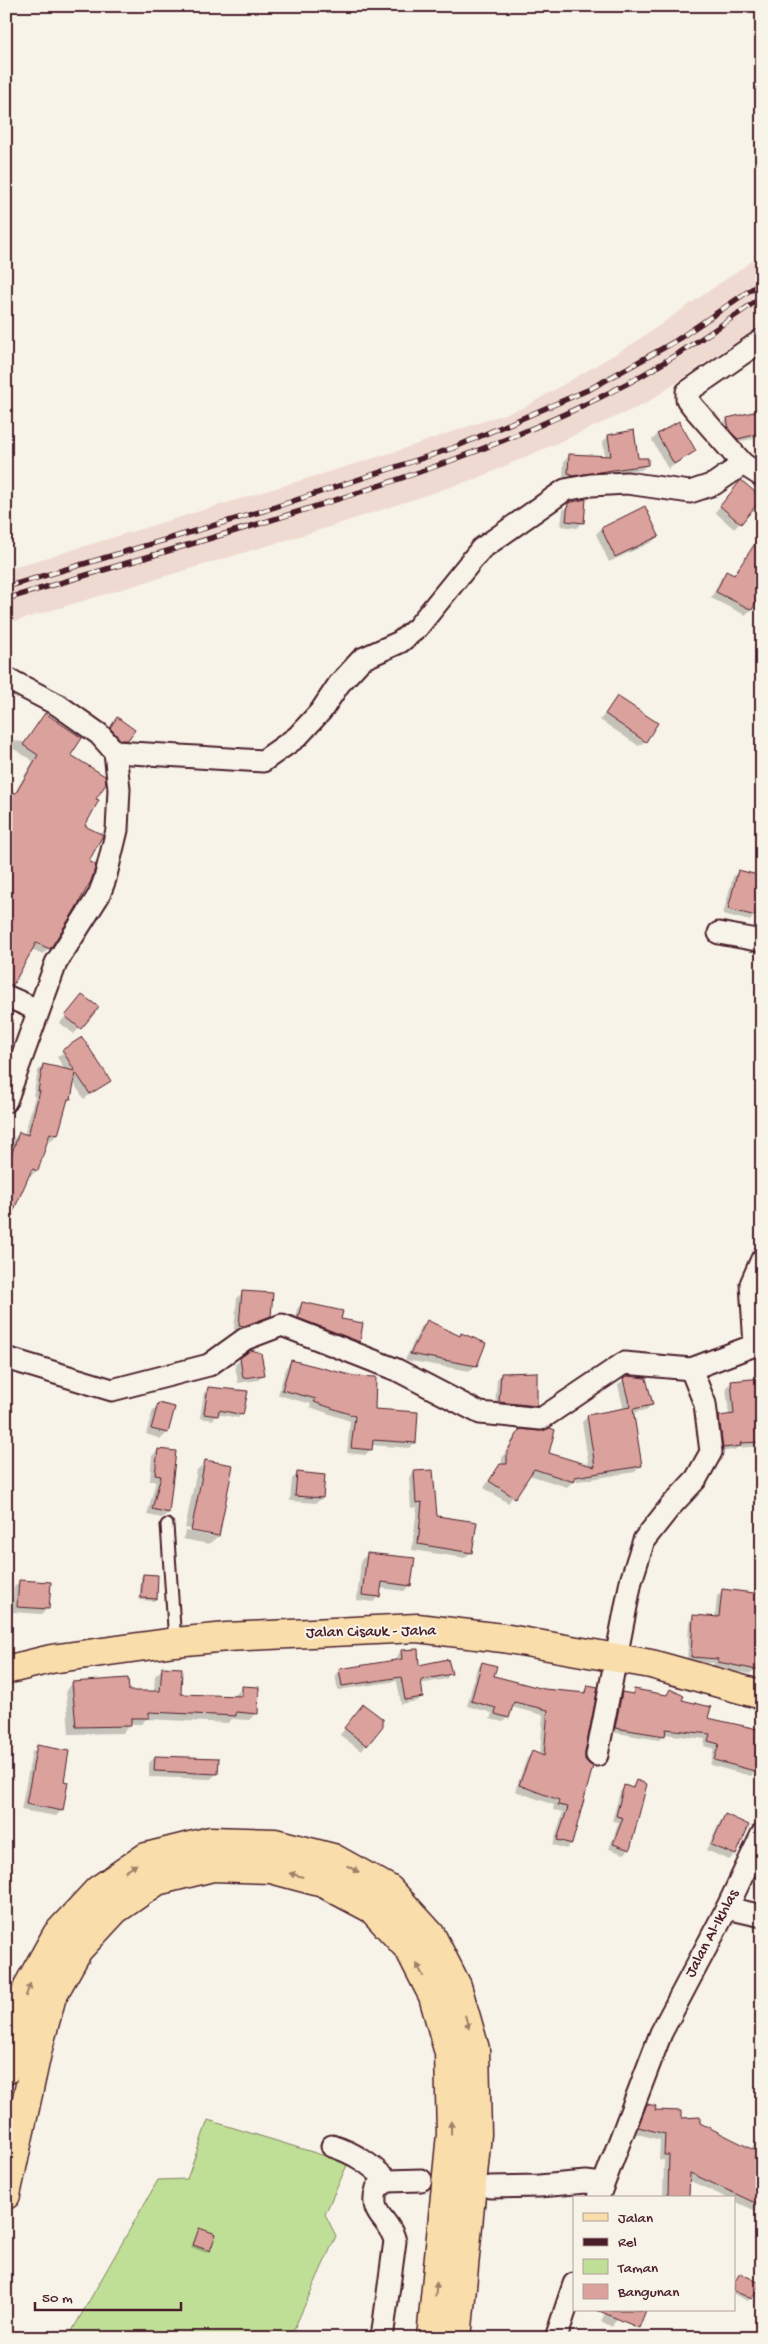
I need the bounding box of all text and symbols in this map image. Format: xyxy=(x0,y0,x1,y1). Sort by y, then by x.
street label: Jalan Cisauk - Jaha xyxy=(306,1622,437,1644)
one-way arrow xyxy=(124,1863,137,1873)
one-way arrow xyxy=(346,1865,360,1874)
one-way arrow xyxy=(288,1871,303,1879)
street label: Jalan Al-Ikhlas xyxy=(682,1886,745,1981)
one-way arrow xyxy=(416,1963,424,1978)
one-way arrow xyxy=(25,1982,32,1997)
one-way arrow xyxy=(463,2014,471,2029)
one-way arrow xyxy=(447,2119,455,2135)
legend xyxy=(573,2196,736,2312)
text: Jalan xyxy=(618,2210,653,2228)
text: Rel xyxy=(618,2234,637,2252)
text: Taman xyxy=(617,2260,658,2278)
scale bar xyxy=(35,2279,181,2311)
one-way arrow xyxy=(432,2281,440,2297)
text: Bangunan xyxy=(617,2284,679,2302)
text: 50 m xyxy=(42,2290,73,2308)

